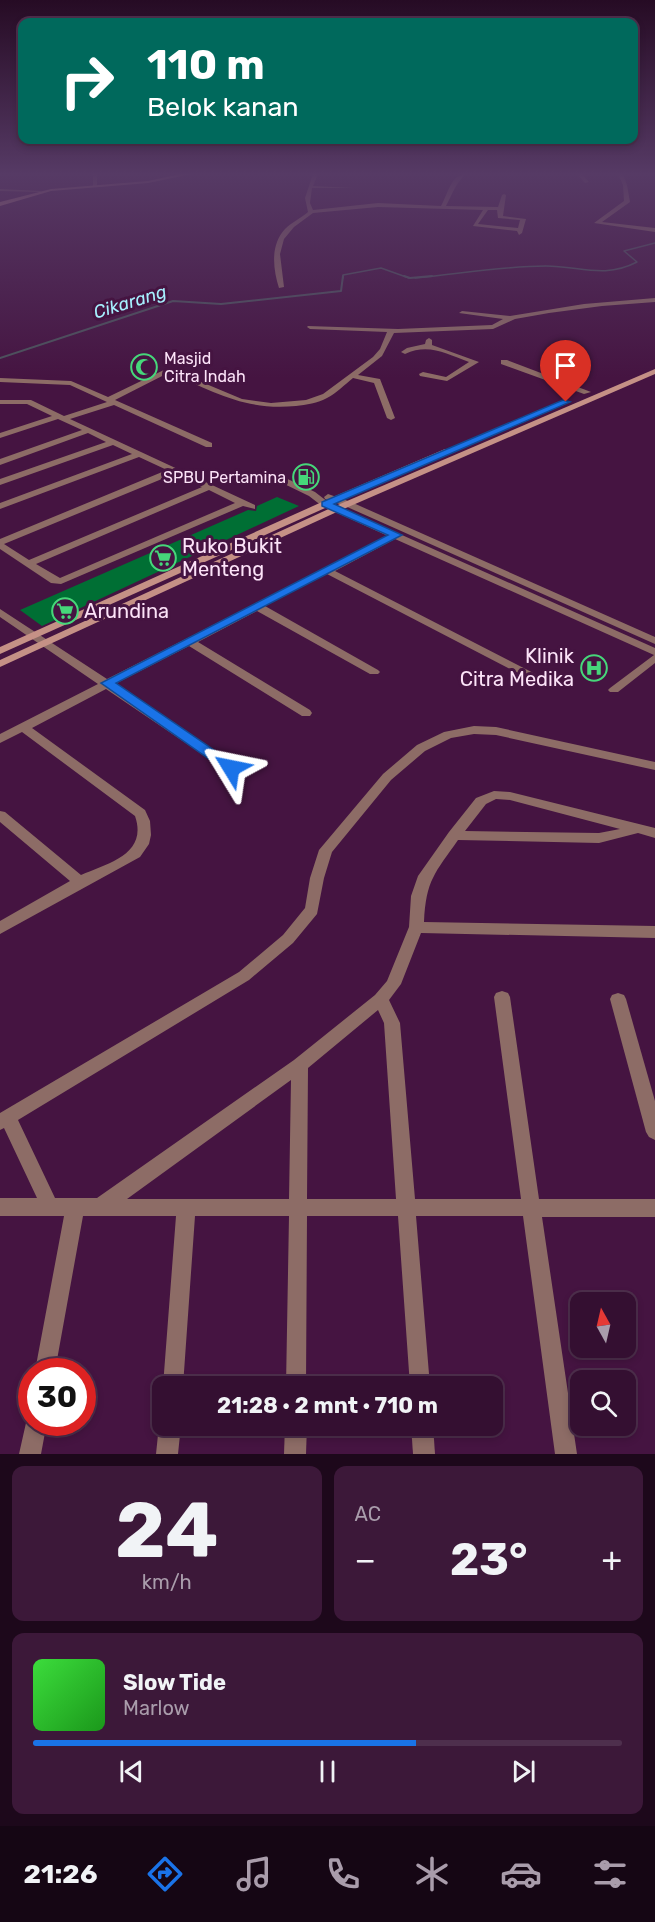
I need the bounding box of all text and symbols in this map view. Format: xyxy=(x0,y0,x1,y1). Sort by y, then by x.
text: 110 m xyxy=(147,40,265,90)
icon: right xyxy=(48,42,126,120)
text: Belok kanan xyxy=(147,91,299,123)
water label: Cikarang xyxy=(91,280,169,324)
pin xyxy=(540,340,591,402)
place label: Masjid Citra Indah xyxy=(164,349,246,386)
icon: arrive xyxy=(549,349,582,382)
mosque icon: Masjid Citra Indah xyxy=(129,352,159,382)
fuel station icon: SPBU Pertamina xyxy=(291,462,321,492)
place label: SPBU Pertamina xyxy=(163,468,286,487)
place label: Ruko Bukit Menteng xyxy=(182,534,282,581)
supermarket icon: Ruko Bukit Menteng xyxy=(148,543,178,573)
supermarket icon: Arundina xyxy=(50,596,80,626)
place label: Arundina xyxy=(84,599,169,623)
place label: Klinik Citra Medika xyxy=(460,644,575,691)
hospital icon: Klinik Citra Medika xyxy=(579,653,609,683)
position arrow xyxy=(199,736,263,800)
north arrow xyxy=(570,1292,636,1358)
map controls xyxy=(570,1292,636,1436)
speed limit sign: 30 xyxy=(18,1358,96,1436)
button: search xyxy=(570,1370,636,1436)
text: 21:28 · 2 mnt · 710 m xyxy=(217,1392,438,1419)
text: 24 xyxy=(115,1484,219,1577)
text: AC xyxy=(355,1502,381,1526)
text: 23° xyxy=(450,1533,527,1586)
text: − xyxy=(355,1540,376,1579)
text: + xyxy=(601,1540,622,1579)
text: km/h xyxy=(142,1570,192,1594)
text: Slow Tide xyxy=(123,1669,226,1696)
text: Marlow xyxy=(123,1696,190,1720)
icon: previous xyxy=(115,1755,148,1788)
icon: pause xyxy=(311,1755,344,1788)
icon: next xyxy=(507,1755,540,1788)
icon: directions xyxy=(144,1853,186,1895)
icon: music xyxy=(233,1853,275,1895)
icon: phone xyxy=(322,1853,364,1895)
icon: climate xyxy=(411,1853,453,1895)
icon: car xyxy=(500,1853,542,1895)
icon: filters xyxy=(589,1853,631,1895)
text: 21:26 xyxy=(24,1858,97,1890)

